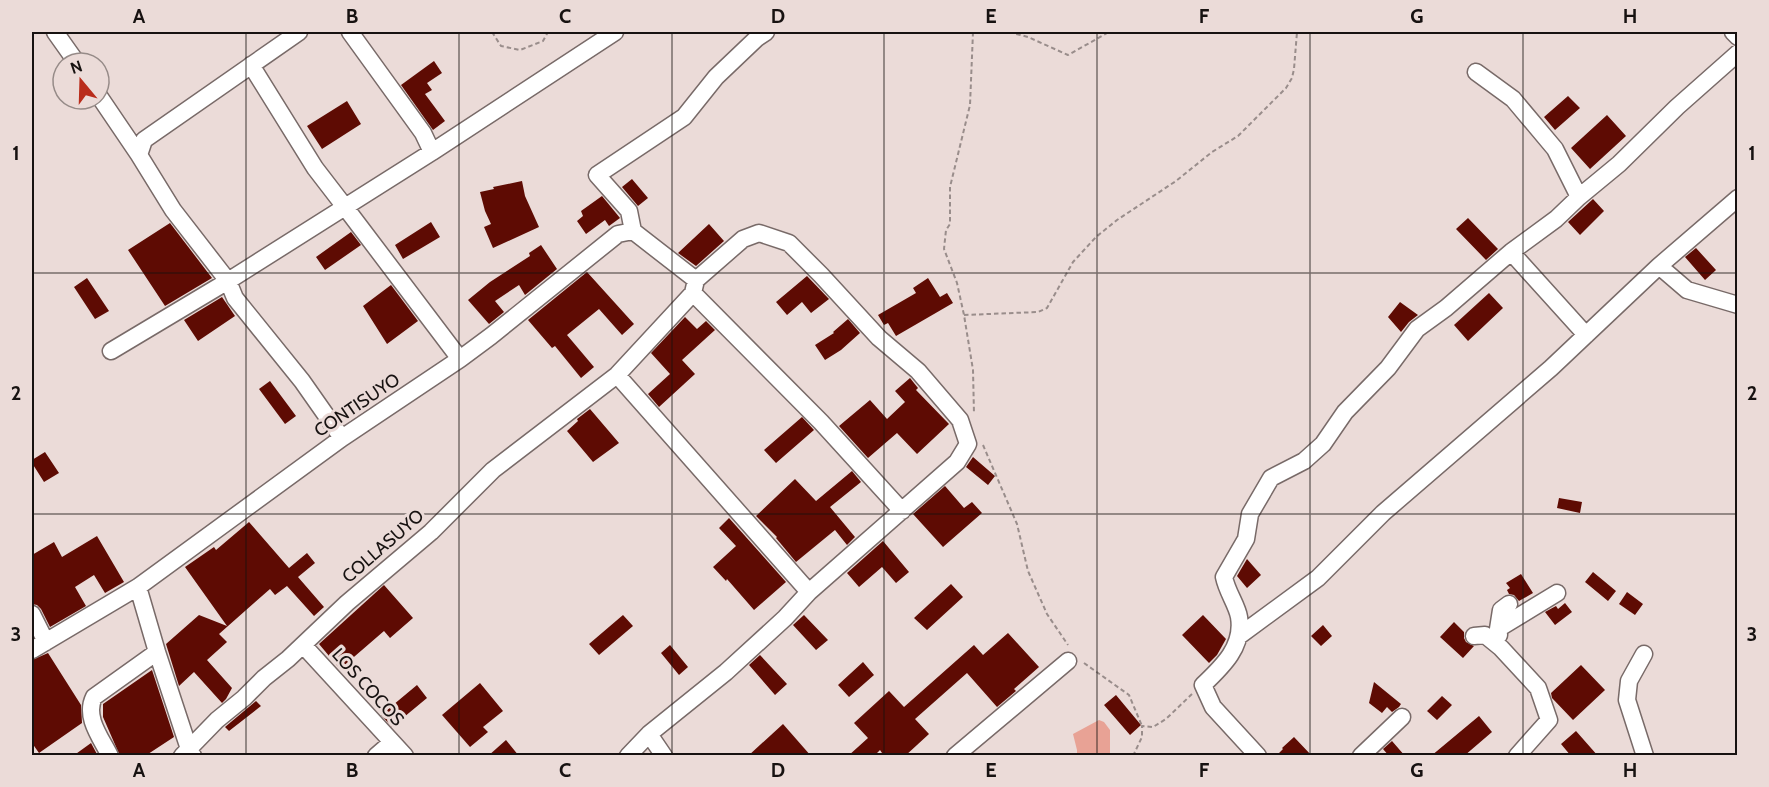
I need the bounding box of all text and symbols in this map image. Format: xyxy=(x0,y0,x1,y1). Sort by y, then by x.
text: A xyxy=(133,4,146,28)
text: B xyxy=(346,4,358,28)
text: C xyxy=(559,4,571,28)
text: D xyxy=(771,4,785,28)
text: E xyxy=(985,4,997,28)
text: F xyxy=(1199,4,1210,28)
text: G xyxy=(1410,4,1424,28)
text: H xyxy=(1623,4,1637,28)
north arrow xyxy=(51,51,111,111)
text: N xyxy=(68,56,85,78)
text: 1 xyxy=(12,141,20,165)
text: 1 xyxy=(1748,141,1756,165)
street label: CONTISUYO xyxy=(310,368,404,442)
text: 2 xyxy=(11,381,21,405)
text: 2 xyxy=(1747,381,1757,405)
street label: COLLASUYO xyxy=(338,504,428,587)
text: 3 xyxy=(11,622,21,646)
text: 3 xyxy=(1747,622,1757,646)
street label: LOS COCOS xyxy=(327,644,409,730)
text: A xyxy=(133,758,146,782)
text: B xyxy=(346,758,358,782)
text: C xyxy=(559,758,571,782)
text: D xyxy=(771,758,785,782)
text: E xyxy=(985,758,997,782)
text: F xyxy=(1199,758,1210,782)
text: G xyxy=(1410,758,1424,782)
text: H xyxy=(1623,758,1637,782)

